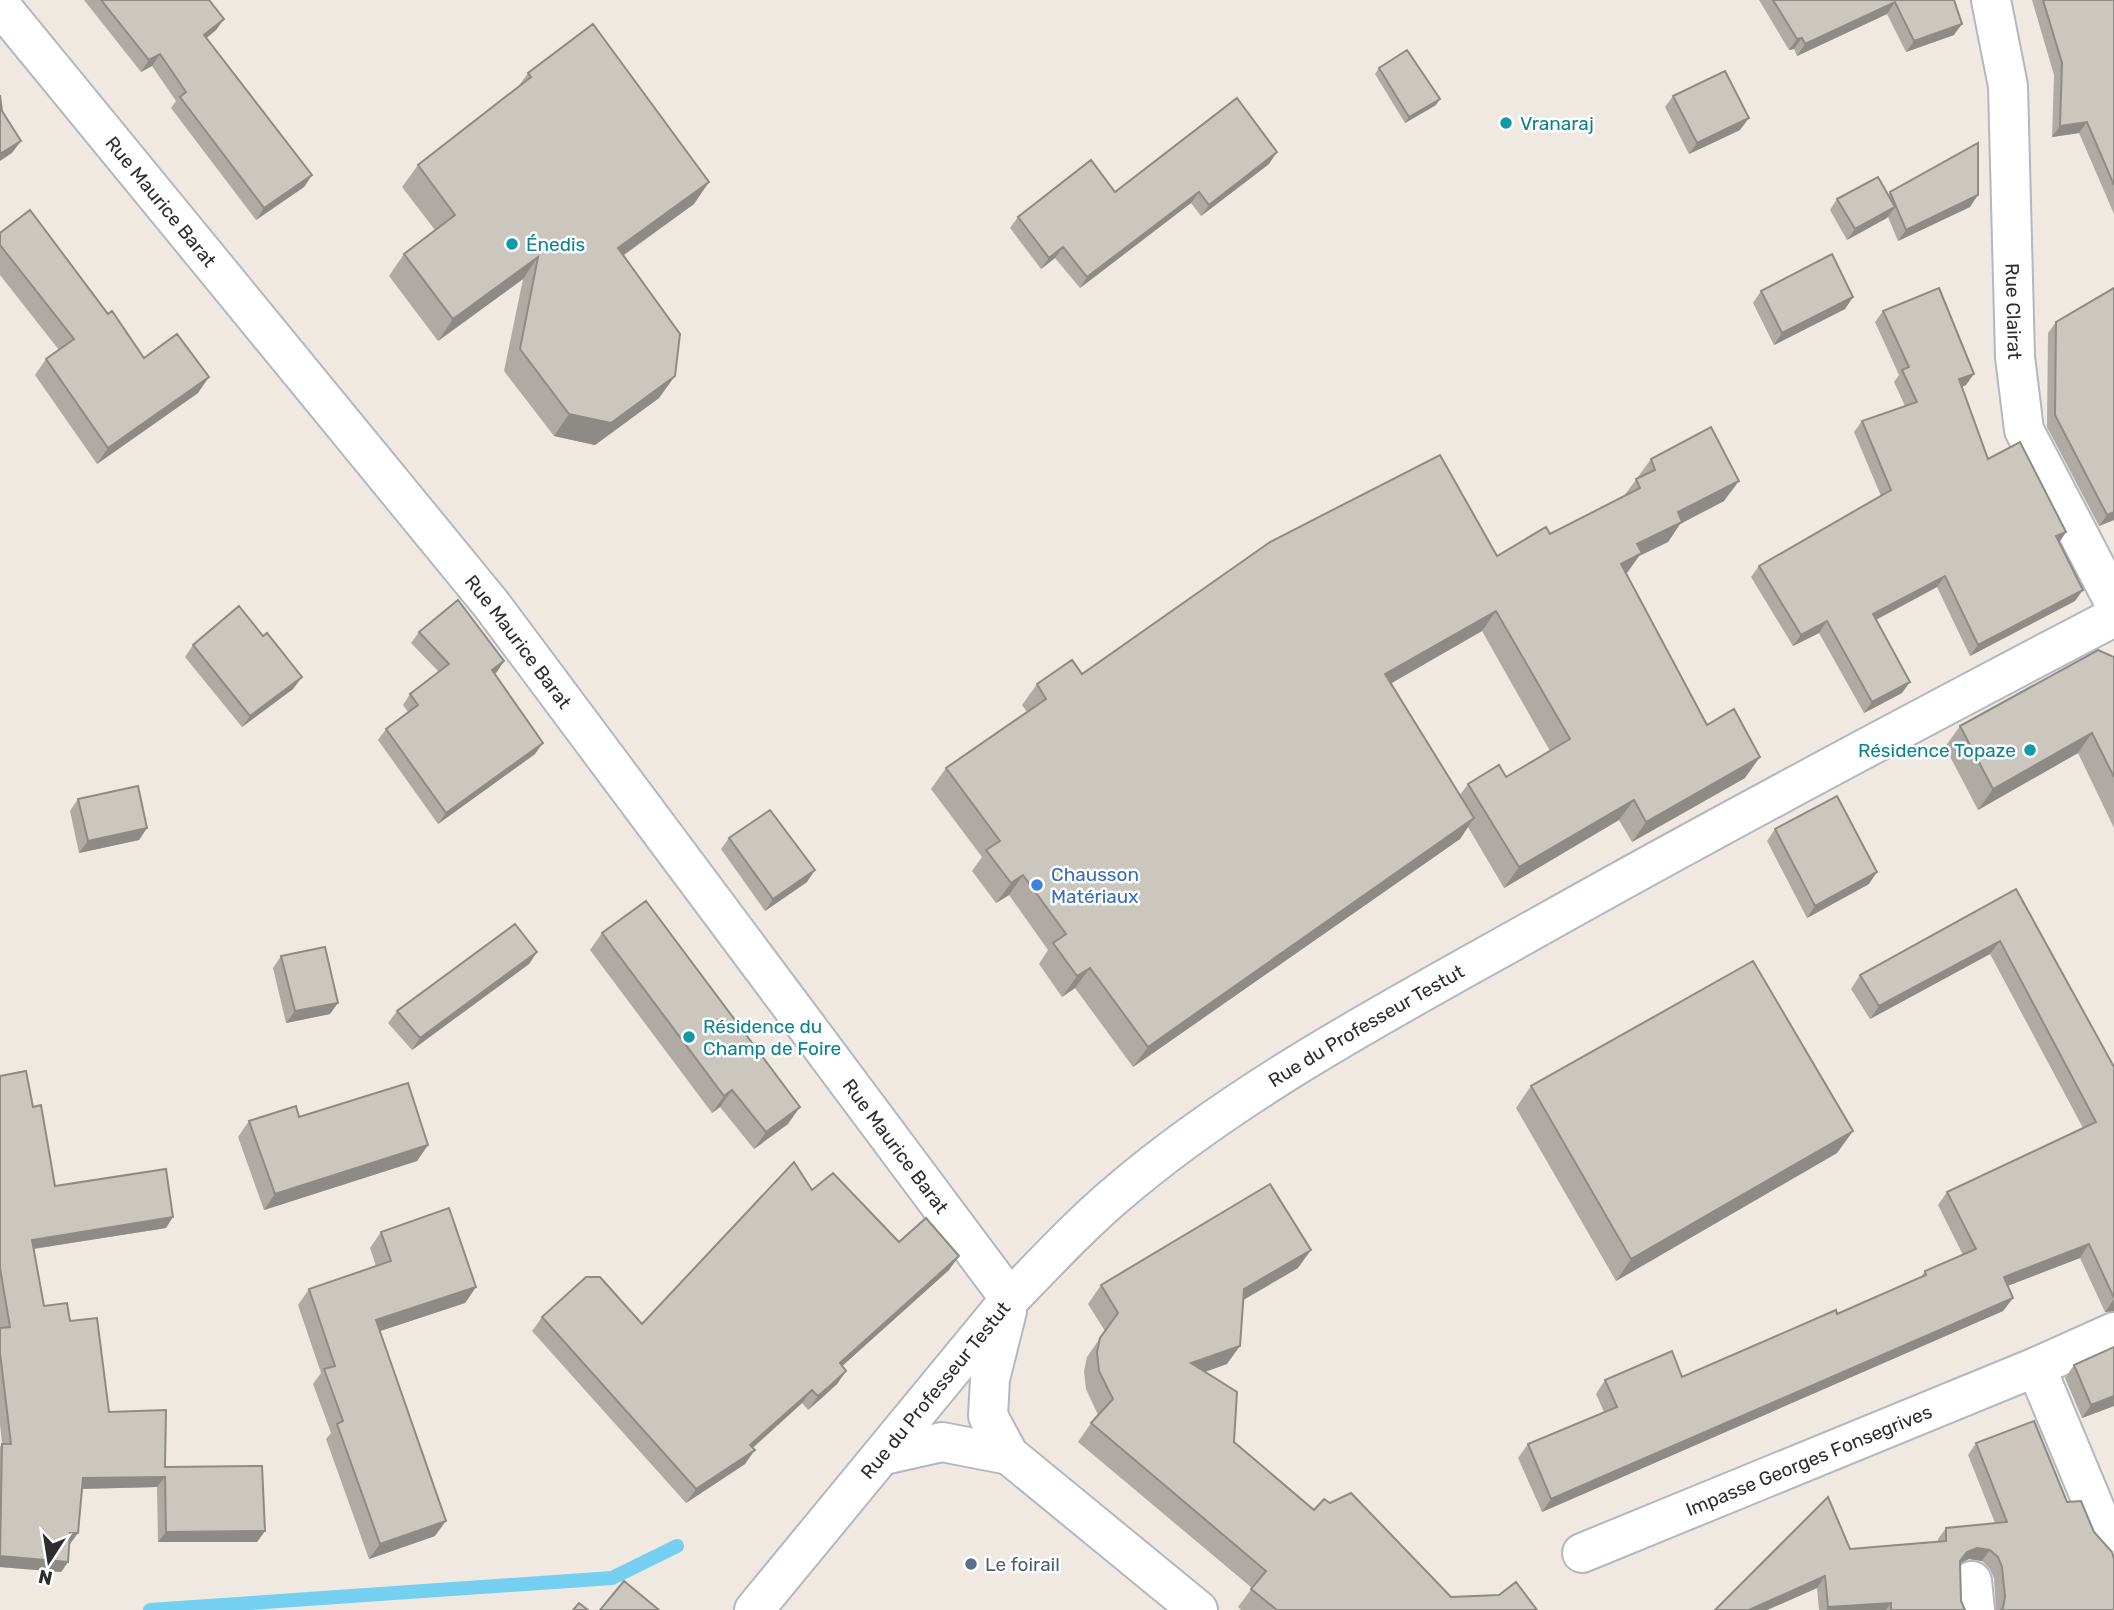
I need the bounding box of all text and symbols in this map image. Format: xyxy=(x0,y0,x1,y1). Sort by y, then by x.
place label: Vranaraj xyxy=(1520,112,1594,135)
marker: Vranaraj xyxy=(1498,115,1514,131)
street label: Rue Maurice Barat xyxy=(101,131,222,272)
place label: Énedis xyxy=(526,233,585,256)
marker: Énedis xyxy=(504,236,520,252)
street label: Rue Clairat xyxy=(2001,263,2027,360)
street label: Rue Maurice Barat xyxy=(460,570,577,713)
place label: Résidence Topaze xyxy=(1858,739,2016,762)
marker: Résidence Topaze xyxy=(2022,742,2038,758)
place label: Chausson Matériaux xyxy=(1051,863,1139,908)
marker: Chausson Matériaux xyxy=(1029,877,1045,893)
street label: Rue du Professeur Testut xyxy=(1264,959,1468,1092)
place label: Résidence du Champ de Foire xyxy=(703,1015,841,1060)
marker: Résidence du Champ de Foire xyxy=(681,1029,697,1045)
street label: Rue Maurice Barat xyxy=(838,1074,954,1218)
street label: Rue du Professeur Testut xyxy=(855,1296,1015,1483)
street label: Impasse Georges Fonsegrives xyxy=(1682,1399,1935,1521)
north arrow xyxy=(14,1526,84,1596)
place label: Le foirail xyxy=(985,1553,1060,1576)
marker: Le foirail xyxy=(963,1556,979,1572)
text: N xyxy=(36,1564,55,1590)

